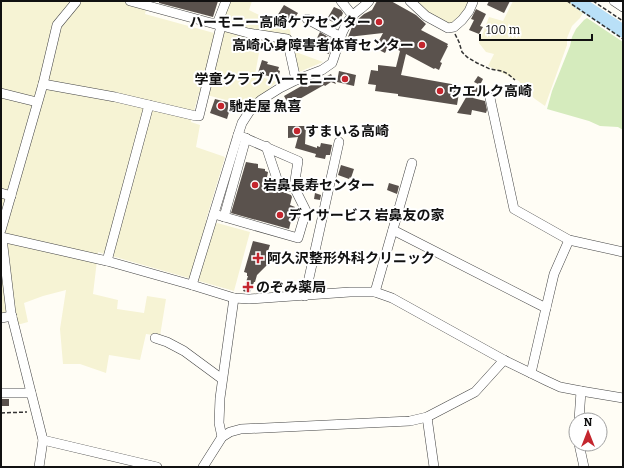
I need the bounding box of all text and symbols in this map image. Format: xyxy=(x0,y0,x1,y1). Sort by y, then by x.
place label: ハーモニー高崎ケアセンター xyxy=(189,14,371,31)
scale bar xyxy=(480,16,592,42)
marker: ハーモニー高崎ケアセンター xyxy=(374,17,384,27)
text: 100 m xyxy=(486,23,521,37)
place label: 高崎心身障害者体育センター xyxy=(232,37,414,54)
marker: 高崎心身障害者体育センター xyxy=(417,40,427,50)
place label: 学童クラブ ハーモニー xyxy=(194,71,337,88)
marker: 学童クラブ ハーモニー xyxy=(340,74,350,84)
place label: ウエルク高崎 xyxy=(448,83,532,100)
marker: ウエルク高崎 xyxy=(435,86,445,96)
place label: 馳走屋 魚喜 xyxy=(229,98,302,115)
marker: 馳走屋 魚喜 xyxy=(216,101,226,111)
place label: すまいる高崎 xyxy=(305,123,389,140)
marker: すまいる高崎 xyxy=(292,126,302,136)
place label: 岩鼻長寿センター xyxy=(263,177,375,194)
marker: 岩鼻長寿センター xyxy=(250,180,260,190)
place label: デイサービス 岩鼻友の家 xyxy=(288,207,445,224)
marker: デイサービス 岩鼻友の家 xyxy=(275,210,285,220)
place label: 阿久沢整形外科クリニック xyxy=(267,250,435,267)
marker: 阿久沢整形外科クリニック xyxy=(252,252,264,264)
place label: のぞみ薬局 xyxy=(256,279,326,296)
marker: のぞみ薬局 xyxy=(243,282,253,292)
north arrow xyxy=(568,412,608,452)
text: N xyxy=(584,416,593,429)

